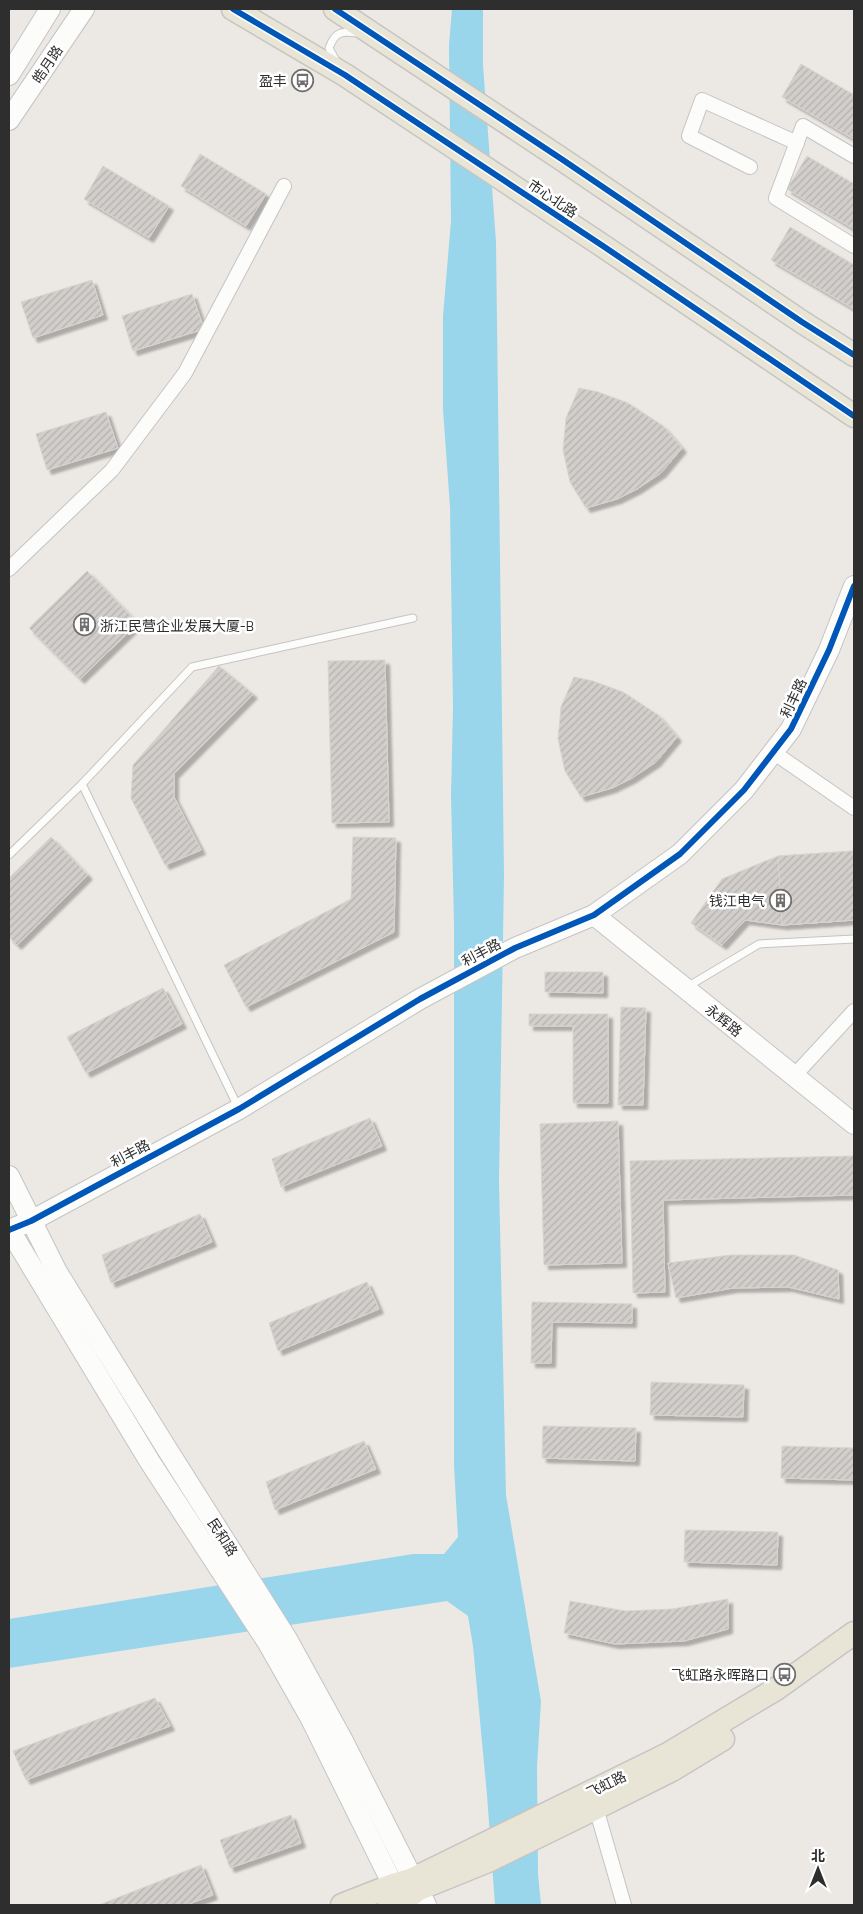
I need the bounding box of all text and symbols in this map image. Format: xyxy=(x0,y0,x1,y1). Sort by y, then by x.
street label: 皓月路 xyxy=(28,42,66,86)
bus stop icon: 盈丰 xyxy=(291,68,315,92)
place label: 盈丰 xyxy=(259,72,287,89)
street label: 市心北路 xyxy=(525,175,581,221)
building icon: 浙江民营企业发展大厦-B xyxy=(72,613,96,637)
place label: 浙江民营企业发展大厦-B xyxy=(100,617,254,634)
street label: 利丰路 xyxy=(776,675,810,721)
building icon: 钱江电气 xyxy=(769,888,793,912)
place label: 钱江电气 xyxy=(709,892,765,909)
street label: 利丰路 xyxy=(458,935,504,969)
street label: 永辉路 xyxy=(702,1000,746,1040)
street label: 利丰路 xyxy=(107,1136,153,1170)
street label: 民和路 xyxy=(204,1515,242,1559)
bus stop icon: 飞虹路永晖路口 xyxy=(773,1662,797,1686)
place label: 飞虹路永晖路口 xyxy=(671,1666,769,1683)
street label: 飞虹路 xyxy=(583,1767,629,1801)
north arrow xyxy=(793,1844,843,1894)
text: 北 xyxy=(811,1847,825,1864)

